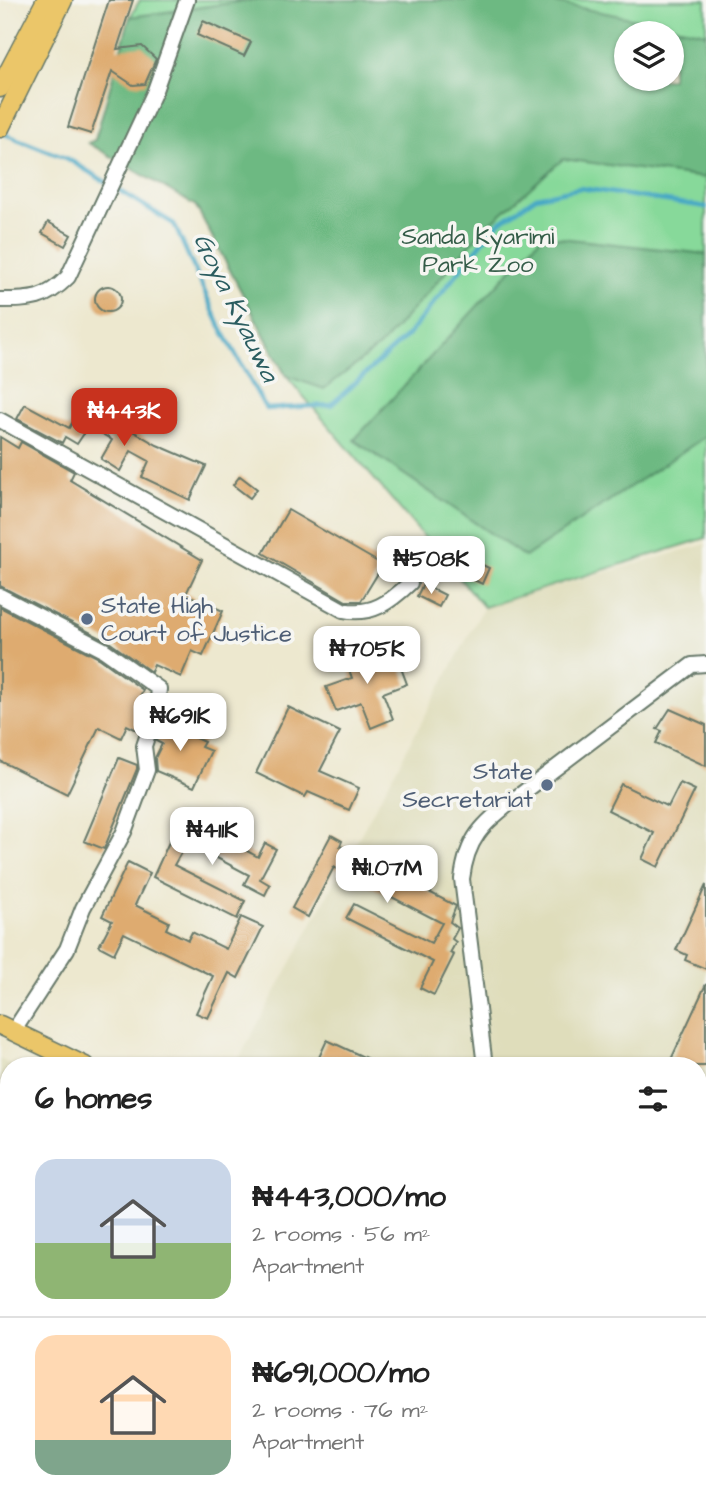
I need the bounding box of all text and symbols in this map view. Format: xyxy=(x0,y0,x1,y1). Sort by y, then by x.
map controls xyxy=(614,21,684,91)
button: layers xyxy=(614,21,684,91)
park label: Sanda Kyarimi Park Zoo xyxy=(402,220,555,282)
water label: Goya Kyauwa xyxy=(184,227,288,390)
pin: ₦443K xyxy=(75,388,173,448)
text: ₦443K xyxy=(87,395,161,427)
pin: ₦508K xyxy=(382,536,480,596)
text: ₦508K xyxy=(393,543,469,575)
place label: State High Court of Justice xyxy=(101,589,292,651)
marker: State High Court of Justice xyxy=(79,611,95,627)
pin: ₦705K xyxy=(318,626,416,686)
text: ₦705K xyxy=(329,633,405,665)
pin: ₦691K xyxy=(131,694,229,753)
text: ₦691K xyxy=(150,700,211,732)
place label: State Secretariat xyxy=(402,755,533,817)
marker: State Secretariat xyxy=(539,777,555,793)
pin: ₦411K xyxy=(163,808,261,867)
text: ₦411K xyxy=(186,814,238,846)
pin: ₦1.07M xyxy=(330,846,444,905)
text: ₦1.07M xyxy=(352,852,422,884)
text: 6 homes xyxy=(35,1078,152,1120)
icon: filters xyxy=(634,1080,672,1118)
text: ₦443,000/mo xyxy=(252,1176,446,1218)
icon: home xyxy=(91,1187,175,1271)
text: 2 rooms · 56 m² xyxy=(252,1218,430,1250)
text: Apartment xyxy=(252,1250,364,1282)
text: ₦691,000/mo xyxy=(252,1352,429,1394)
icon: home xyxy=(91,1363,175,1447)
text: 2 rooms · 76 m² xyxy=(252,1394,428,1426)
text: Apartment xyxy=(252,1426,364,1458)

